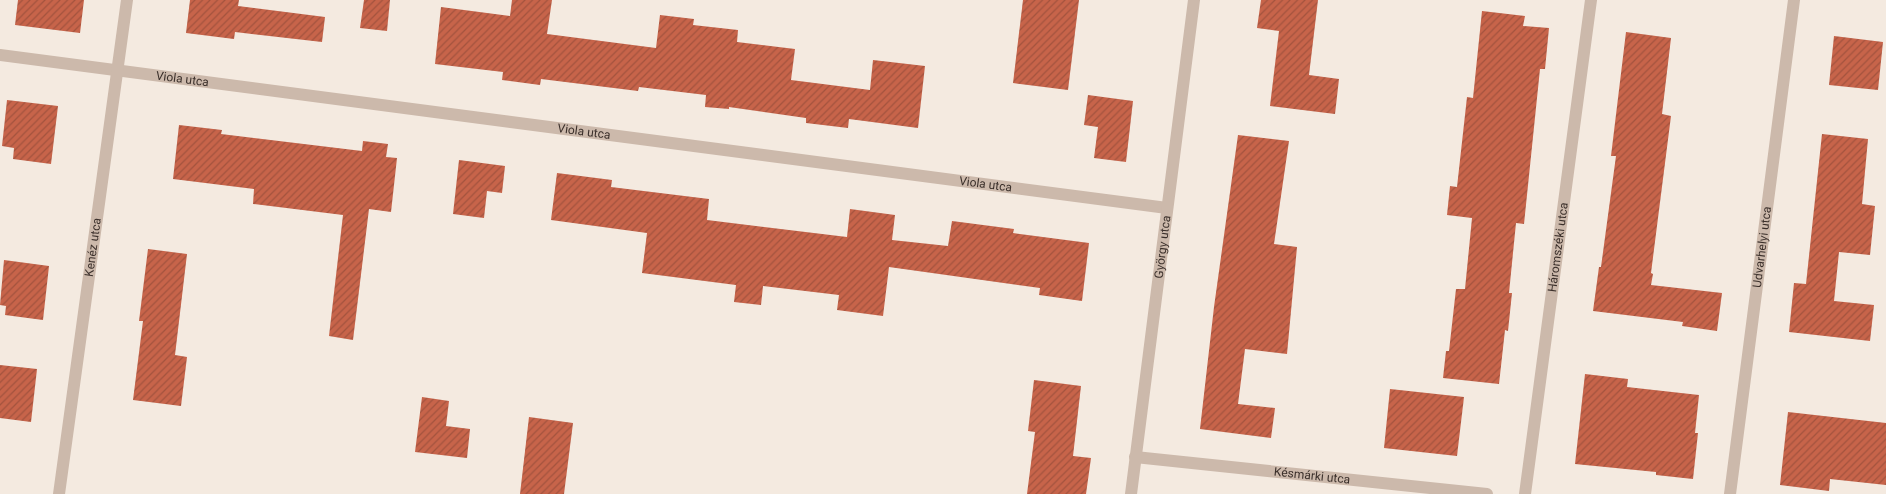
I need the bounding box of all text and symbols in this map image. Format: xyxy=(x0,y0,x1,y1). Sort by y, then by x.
street label: Viola utca xyxy=(155,69,210,89)
street label: Viola utca xyxy=(557,121,611,142)
street label: Viola utca xyxy=(958,174,1013,195)
street label: Háromszéki utca xyxy=(1545,202,1571,293)
street label: Udvarhelyi utca xyxy=(1750,206,1774,289)
street label: György utca xyxy=(1152,215,1173,279)
street label: Kenéz utca xyxy=(82,217,104,278)
street label: Késmárki utca xyxy=(1273,465,1351,487)

